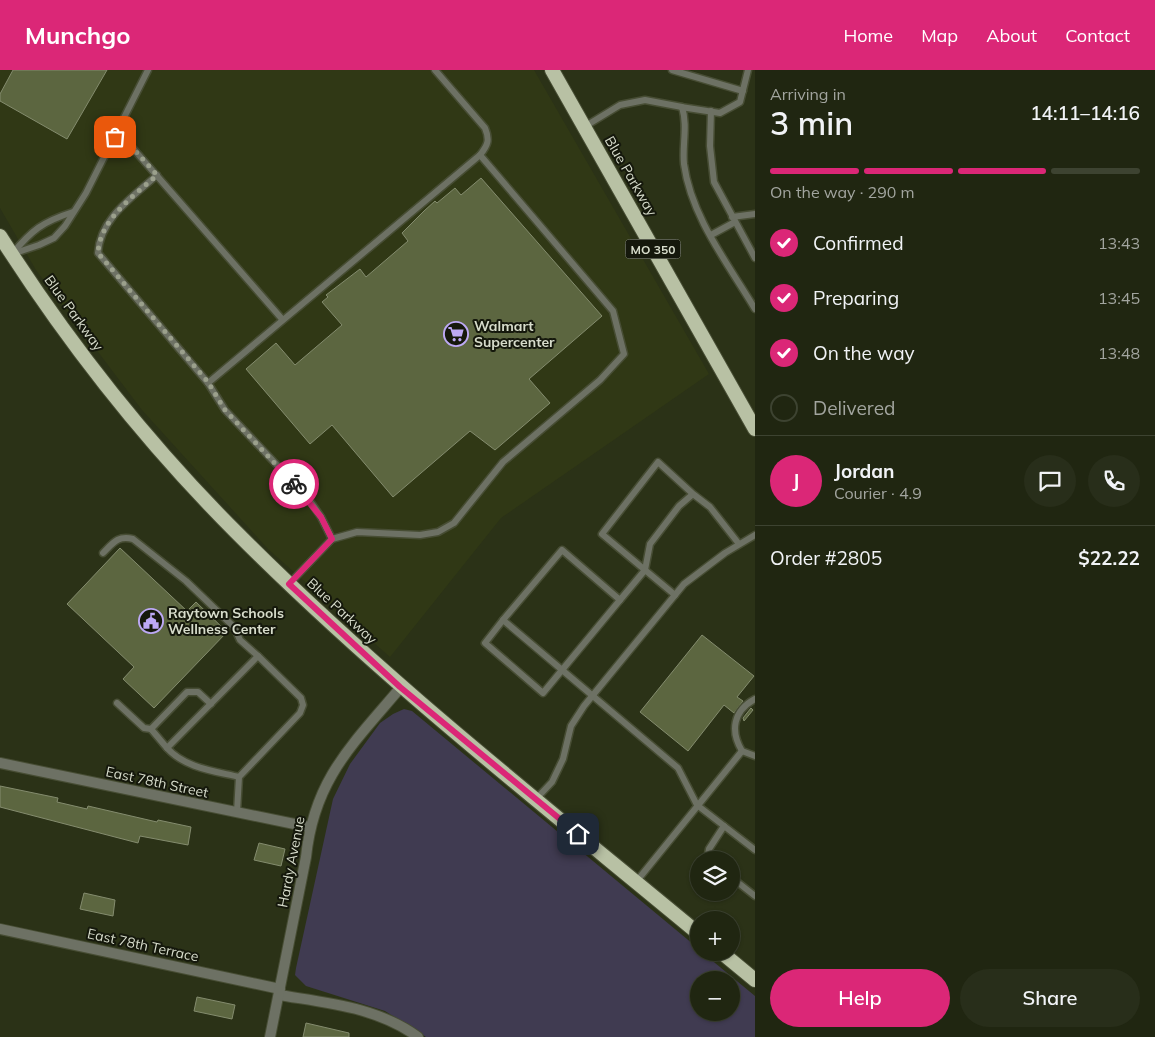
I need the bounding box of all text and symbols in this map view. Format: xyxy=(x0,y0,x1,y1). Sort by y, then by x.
text: Munchgo xyxy=(25,20,130,50)
text: Home xyxy=(843,24,893,47)
text: Map xyxy=(921,24,958,47)
text: About xyxy=(986,24,1037,47)
text: Contact xyxy=(1065,24,1130,47)
text: Arriving in xyxy=(770,84,846,104)
text: 14:11–14:16 xyxy=(1030,101,1140,125)
text: 3 min xyxy=(770,103,853,143)
pin xyxy=(94,116,136,158)
icon: bag xyxy=(101,123,129,151)
street label: Blue Parkway xyxy=(601,133,661,220)
text: On the way · 290 m xyxy=(770,182,915,202)
icon: check xyxy=(770,229,798,257)
text: Confirmed xyxy=(813,231,904,255)
text: 13:43 xyxy=(1098,233,1140,253)
road number: MO 350 xyxy=(626,240,680,258)
street label: Blue Parkway xyxy=(40,272,108,355)
icon: check xyxy=(770,284,798,312)
text: Preparing xyxy=(813,286,899,310)
text: 13:45 xyxy=(1098,288,1140,308)
place label: Walmart Supercenter xyxy=(474,317,555,351)
supermarket icon: Walmart Supercenter xyxy=(443,321,469,347)
icon: check xyxy=(770,339,798,367)
text: On the way xyxy=(813,341,915,365)
text: 13:48 xyxy=(1098,343,1140,363)
text: Delivered xyxy=(813,396,895,420)
button: chat xyxy=(1024,455,1076,507)
button: phone xyxy=(1088,455,1140,507)
courier xyxy=(269,459,319,509)
text: Jordan xyxy=(834,459,894,483)
text: J xyxy=(793,469,799,493)
icon: bike xyxy=(280,470,308,498)
text: Courier · 4.9 xyxy=(834,483,922,503)
text: Order #2805 xyxy=(770,546,882,570)
text: $22.22 xyxy=(1078,546,1140,570)
street label: Blue Parkway xyxy=(303,574,381,648)
place label: Raytown Schools Wellness Center xyxy=(168,604,284,638)
public building icon: Raytown Schools Wellness Center xyxy=(138,608,164,634)
street label: East 78th Street xyxy=(104,762,210,802)
pin xyxy=(557,813,599,855)
street label: Hardy Avenue xyxy=(273,815,309,909)
icon: home xyxy=(564,820,592,848)
map controls xyxy=(690,851,740,1021)
button: layers xyxy=(690,851,740,901)
button: + xyxy=(690,911,740,961)
street label: East 78th Terrace xyxy=(86,924,200,966)
button: Help xyxy=(770,969,950,1027)
button: Share xyxy=(960,969,1140,1027)
button: − xyxy=(690,971,740,1021)

